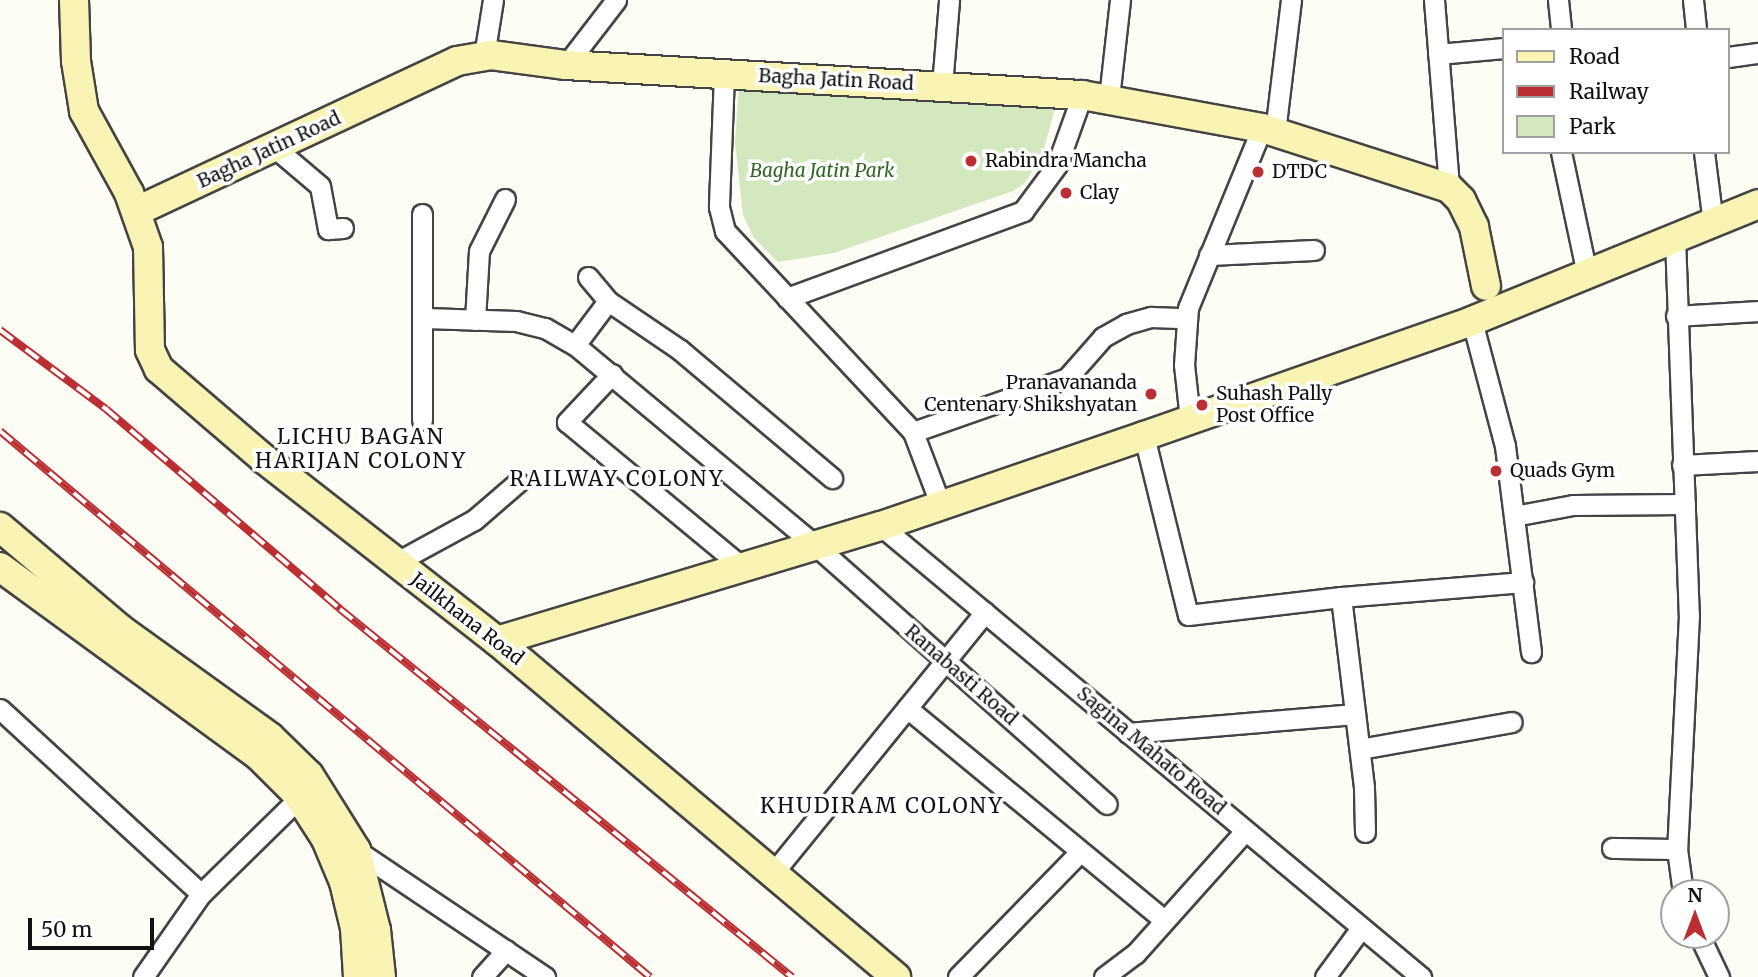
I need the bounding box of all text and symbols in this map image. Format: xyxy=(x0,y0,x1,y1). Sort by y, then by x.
legend xyxy=(1502,28,1730,154)
text: Road xyxy=(1569,43,1620,70)
street label: Bagha Jatin Road xyxy=(758,65,914,95)
text: Railway xyxy=(1569,78,1649,105)
street label: Bagha Jatin Road xyxy=(194,107,344,193)
text: Park xyxy=(1569,113,1616,140)
place label: Rabindra Mancha xyxy=(985,150,1147,172)
marker: Rabindra Mancha xyxy=(963,153,979,169)
park label: Bagha Jatin Park xyxy=(750,160,894,182)
place label: DTDC xyxy=(1272,161,1327,183)
marker: DTDC xyxy=(1250,164,1266,180)
place label: Clay xyxy=(1080,182,1119,204)
marker: Clay xyxy=(1058,185,1074,201)
place label: Pranavananda Centenary Shikshyatan xyxy=(924,372,1137,416)
place label: Suhash Pally Post Office xyxy=(1216,383,1332,427)
marker: Pranavananda Centenary Shikshyatan xyxy=(1143,386,1159,402)
marker: Suhash Pally Post Office xyxy=(1194,397,1210,413)
district label: LICHU BAGAN HARIJAN COLONY xyxy=(257,424,465,474)
place label: Quads Gym xyxy=(1510,460,1615,482)
marker: Quads Gym xyxy=(1488,463,1504,479)
district label: RAILWAY COLONY xyxy=(511,466,723,492)
street label: Jailkhana Road xyxy=(406,568,528,670)
street label: Ranabasti Road xyxy=(900,620,1022,730)
street label: Sagina Mahato Road xyxy=(1072,682,1230,820)
district label: KHUDIRAM COLONY xyxy=(762,793,1002,819)
north arrow xyxy=(1660,879,1730,949)
text: N xyxy=(1687,883,1703,907)
scale bar xyxy=(32,904,158,948)
text: 50 m xyxy=(41,916,92,943)

